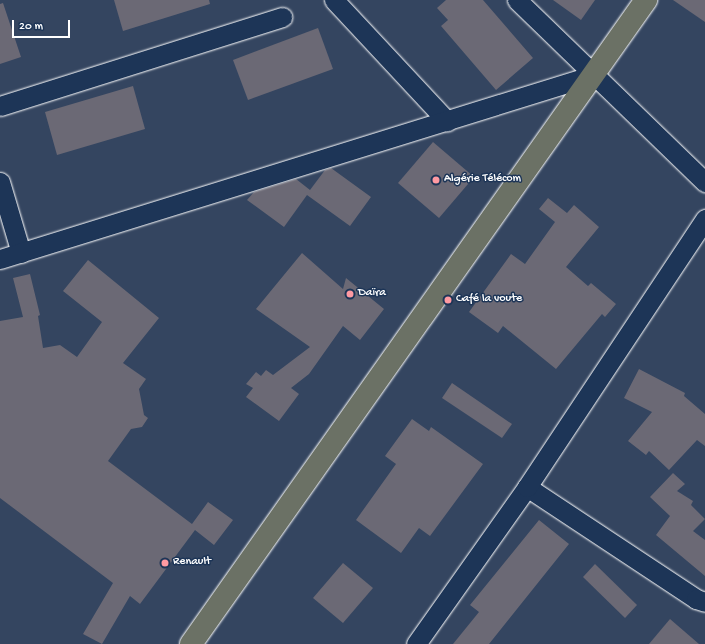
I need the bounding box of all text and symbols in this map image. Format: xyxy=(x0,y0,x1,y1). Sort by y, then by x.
scale bar xyxy=(14,12,72,38)
text: 20 m xyxy=(19,20,43,34)
place label: Algérie Télécom xyxy=(444,173,521,187)
marker: Algérie Télécom xyxy=(431,175,441,185)
place label: Daïra xyxy=(358,287,386,301)
marker: Daïra xyxy=(345,289,355,299)
place label: Café la voute xyxy=(456,293,522,307)
marker: Café la voute xyxy=(443,295,453,305)
place label: Renault xyxy=(173,556,211,570)
marker: Renault xyxy=(160,558,170,568)

